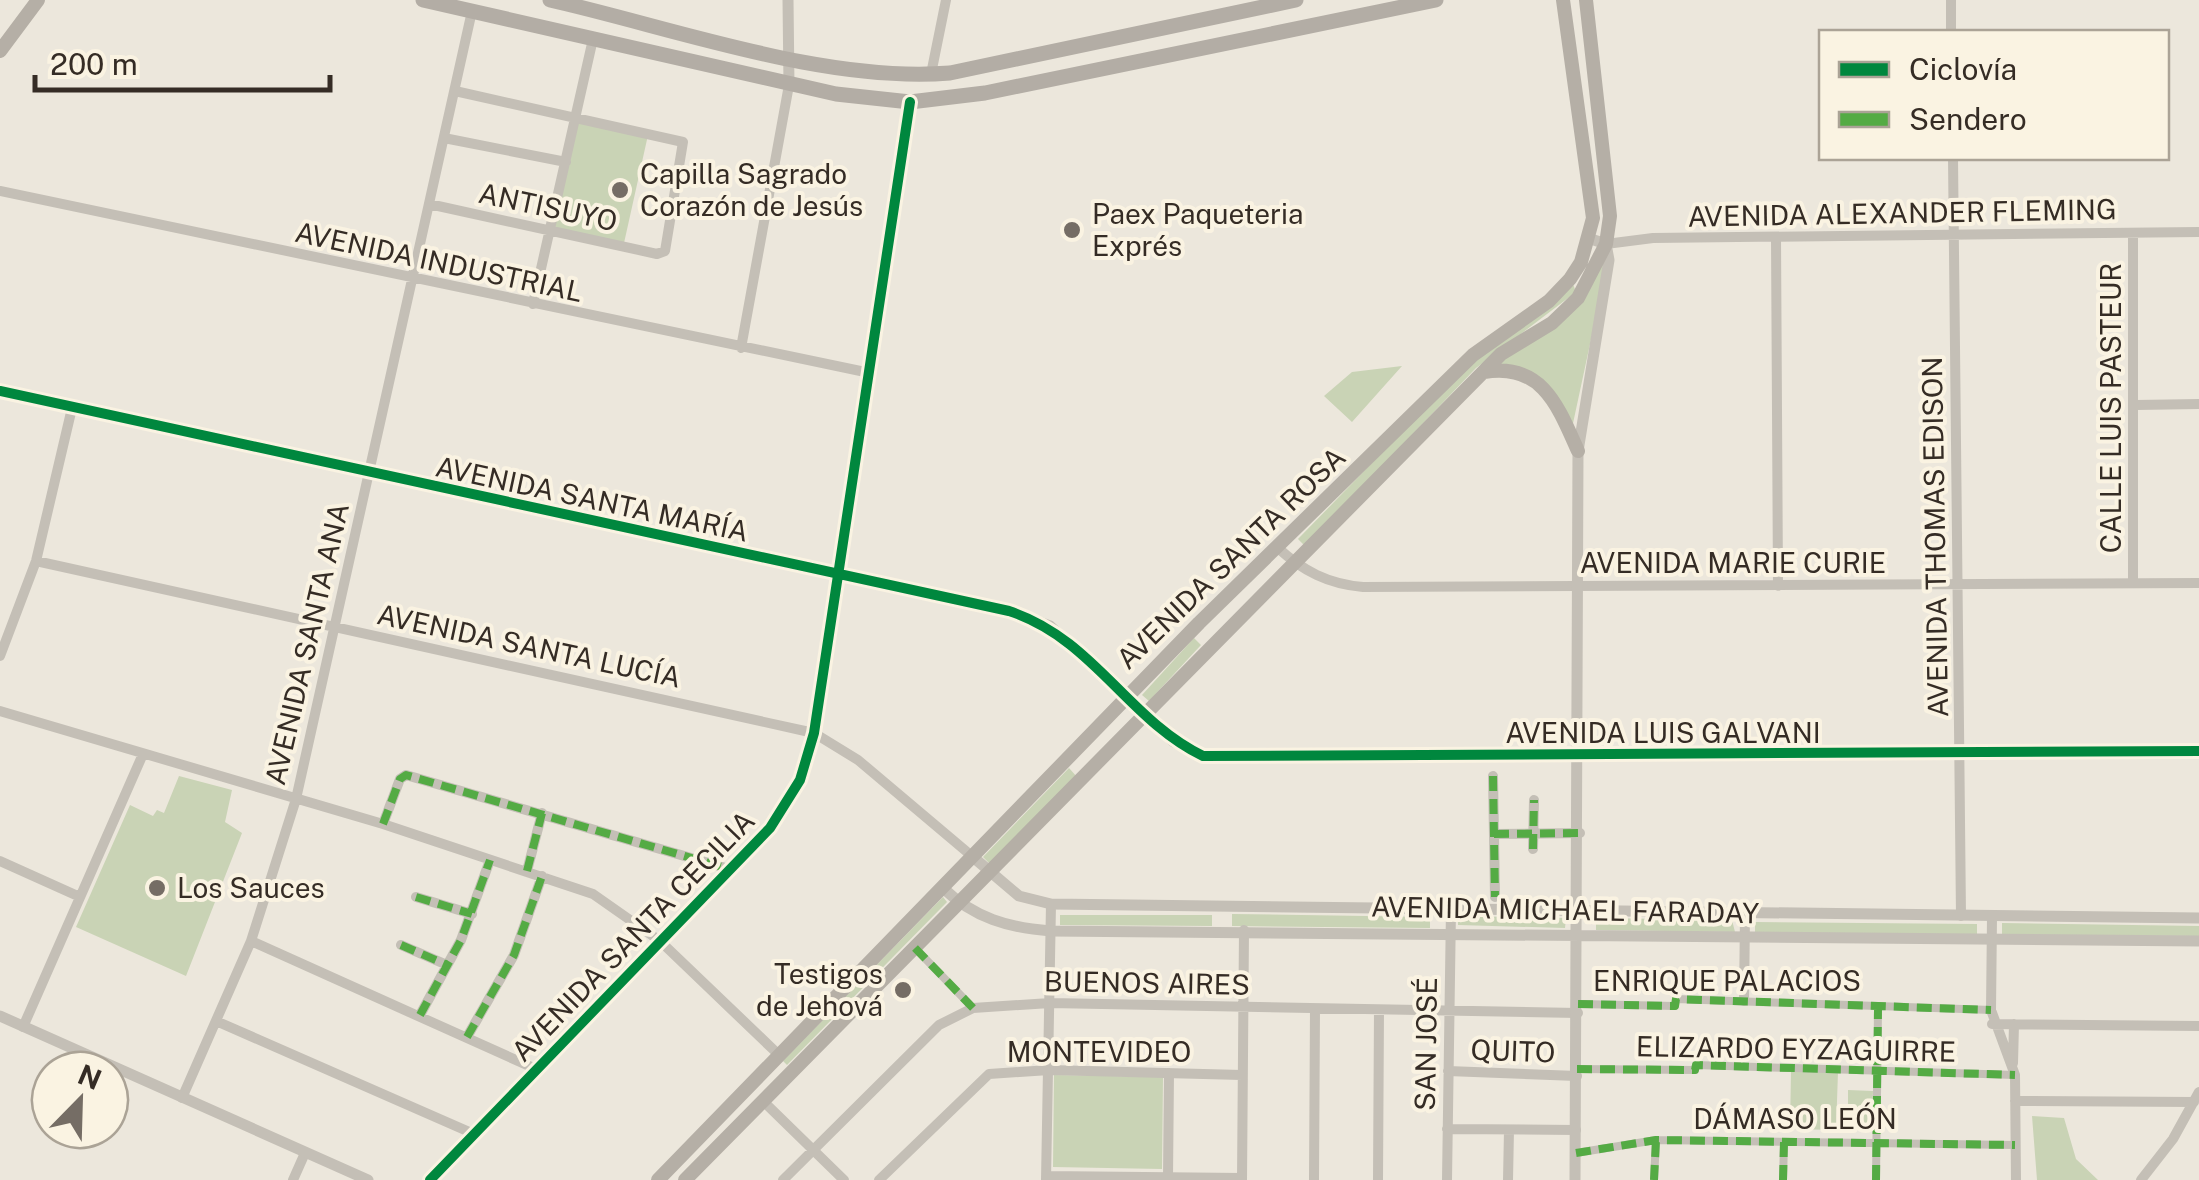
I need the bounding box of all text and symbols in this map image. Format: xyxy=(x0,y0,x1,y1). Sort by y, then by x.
scale bar xyxy=(35,30,330,92)
legend xyxy=(1819,30,2169,160)
text: 200 m xyxy=(50,46,138,82)
text: Ciclovía xyxy=(1909,51,2017,87)
text: Sendero xyxy=(1909,101,2027,137)
place label: Capilla Sagrado Corazón de Jesús xyxy=(640,157,863,222)
street label: ANTISUYO xyxy=(476,176,620,237)
marker: Capilla Sagrado Corazón de Jesús xyxy=(609,179,631,201)
street label: AVENIDA ALEXANDER FLEMING xyxy=(1687,192,2117,233)
place label: Paex Paqueteria Exprés xyxy=(1092,197,1303,262)
street label: AVENIDA INDUSTRIAL xyxy=(292,215,586,308)
marker: Paex Paqueteria Exprés xyxy=(1061,219,1083,241)
street label: CALLE LUIS PASTEUR xyxy=(2094,263,2127,553)
street label: AVENIDA THOMAS EDISON xyxy=(1915,356,1954,718)
street label: AVENIDA SANTA ROSA xyxy=(1110,440,1352,675)
street label: AVENIDA SANTA MARÍA xyxy=(433,449,752,548)
street label: AVENIDA SANTA ANA xyxy=(258,500,355,788)
street label: AVENIDA MARIE CURIE xyxy=(1580,546,1886,579)
street label: AVENIDA SANTA LUCÍA xyxy=(374,597,684,694)
street label: AVENIDA LUIS GALVANI xyxy=(1505,716,1821,749)
street label: AVENIDA SANTA CECILIA xyxy=(504,804,761,1068)
place label: Los Sauces xyxy=(177,871,325,904)
marker: Los Sauces xyxy=(146,877,168,899)
street label: AVENIDA MICHAEL FARADAY xyxy=(1371,890,1759,929)
place label: Testigos de Jehová xyxy=(756,957,883,1022)
street label: BUENOS AIRES xyxy=(1044,964,1250,1001)
street label: ENRIQUE PALACIOS xyxy=(1593,964,1861,997)
street label: SAN JOSÉ xyxy=(1408,977,1443,1111)
marker: Testigos de Jehová xyxy=(892,979,914,1001)
street label: ELIZARDO EYZAGUIRRE xyxy=(1636,1029,1956,1068)
street label: QUITO xyxy=(1470,1033,1556,1068)
street label: MONTEVIDEO xyxy=(1007,1035,1191,1068)
north arrow xyxy=(30,1050,130,1150)
text: N xyxy=(73,1057,106,1096)
street label: DÁMASO LEÓN xyxy=(1693,1102,1897,1135)

